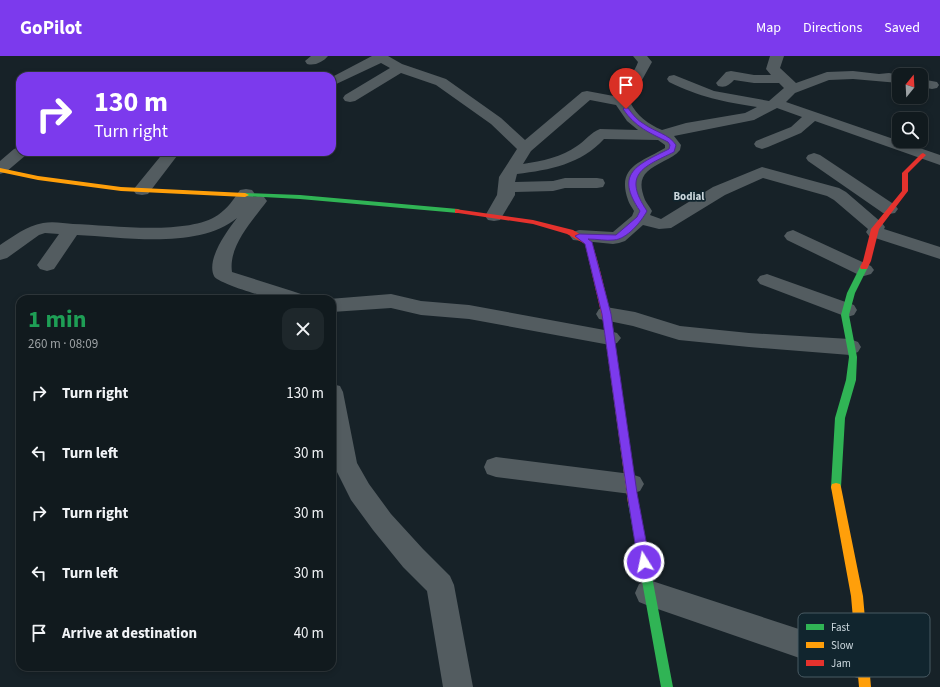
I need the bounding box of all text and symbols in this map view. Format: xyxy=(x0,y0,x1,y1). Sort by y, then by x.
text: GoPilot xyxy=(20,15,82,42)
text: Map xyxy=(756,18,781,38)
text: Directions xyxy=(803,18,862,38)
text: Saved xyxy=(884,18,920,38)
pin xyxy=(609,68,643,109)
north arrow xyxy=(892,68,928,104)
map controls xyxy=(892,68,928,148)
icon: arrive xyxy=(615,74,637,96)
text: 130 m xyxy=(94,82,168,122)
icon: right xyxy=(28,88,80,140)
button: search xyxy=(892,112,928,148)
text: Turn right xyxy=(94,119,168,144)
district label: Bodial xyxy=(673,189,705,204)
text: 1 min xyxy=(28,302,86,337)
button: close xyxy=(282,308,324,350)
text: 260 m · 08:09 xyxy=(28,335,98,353)
icon: right xyxy=(28,382,50,404)
text: Turn right xyxy=(62,383,128,404)
text: 130 m xyxy=(286,383,324,404)
icon: left xyxy=(28,442,50,464)
text: Turn left xyxy=(62,443,118,464)
text: 30 m xyxy=(294,443,324,464)
icon: right xyxy=(28,502,50,524)
text: Turn right xyxy=(62,503,128,524)
text: 30 m xyxy=(294,503,324,524)
position arrow xyxy=(623,541,665,583)
icon: left xyxy=(28,562,50,584)
text: Turn left xyxy=(62,563,118,584)
text: 30 m xyxy=(294,563,324,584)
legend xyxy=(798,613,930,677)
text: Fast xyxy=(831,620,850,635)
icon: arrive xyxy=(28,622,50,644)
text: Arrive at destination xyxy=(62,623,197,644)
text: 40 m xyxy=(294,623,324,644)
text: Slow xyxy=(831,638,854,653)
text: Jam xyxy=(831,656,851,671)

